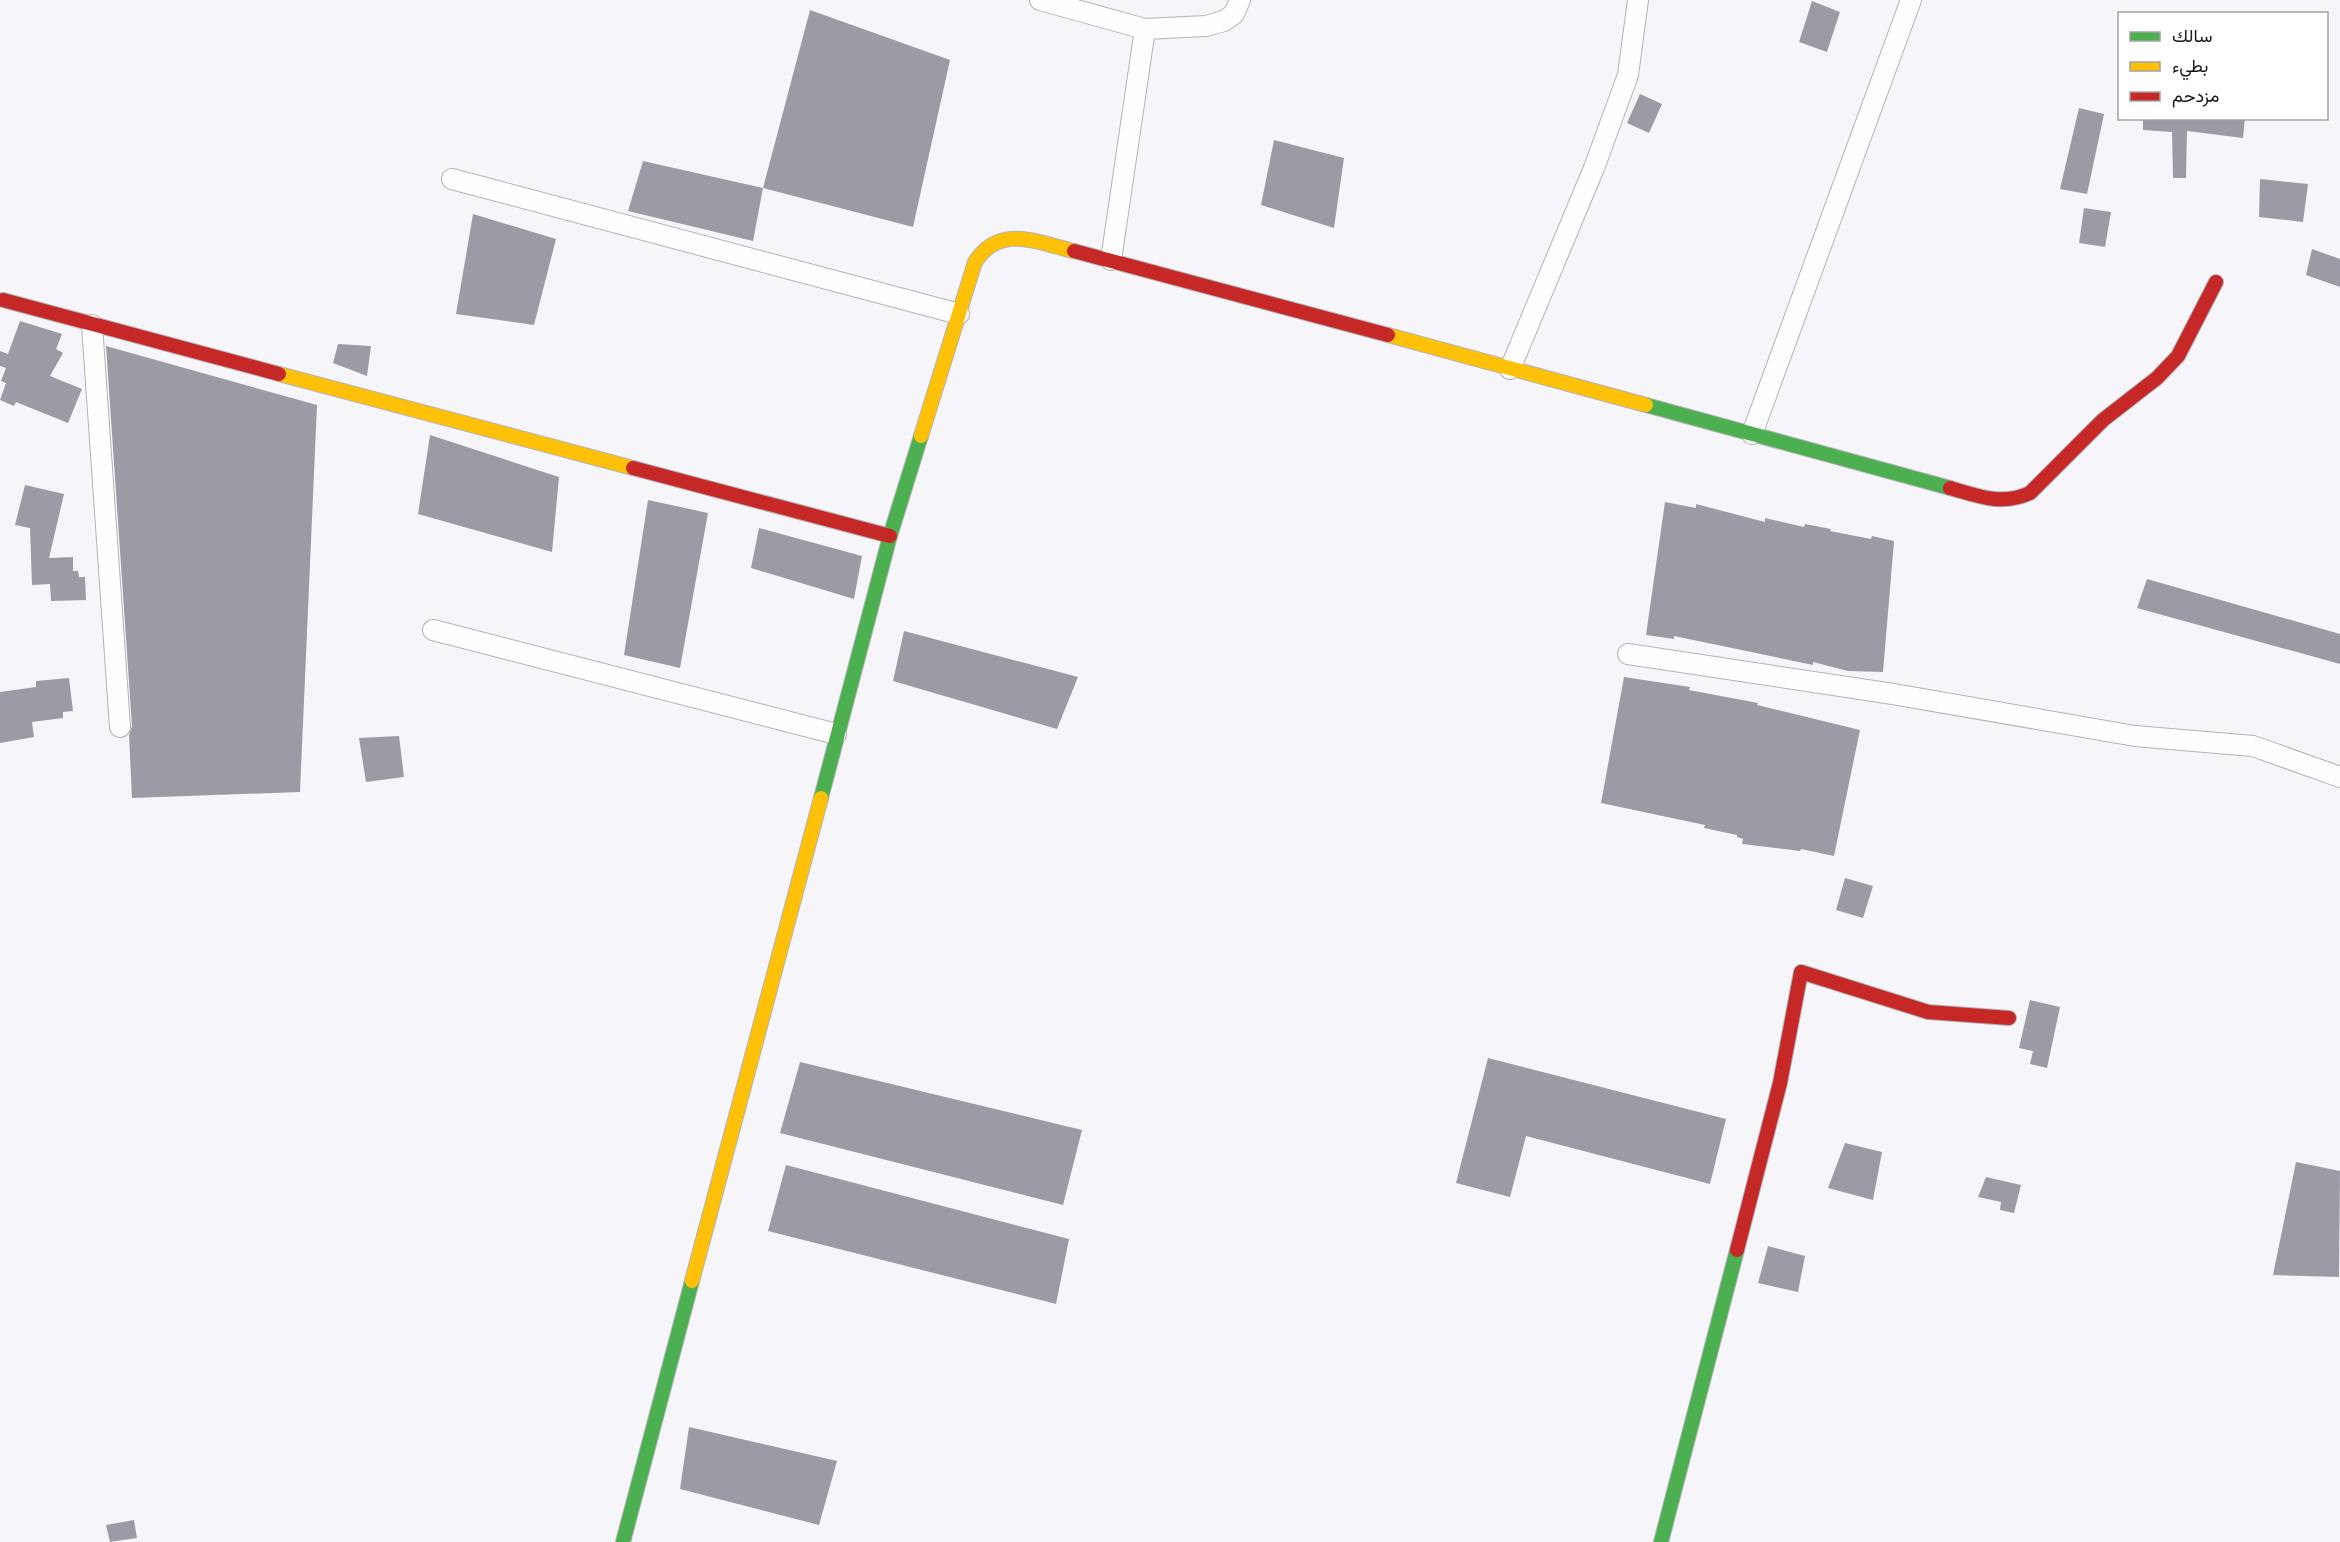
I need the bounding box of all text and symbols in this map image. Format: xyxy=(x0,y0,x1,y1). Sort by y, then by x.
legend xyxy=(2118,12,2328,120)
text: سالك xyxy=(2172,25,2212,47)
text: بطيء xyxy=(2172,55,2208,81)
text: مزدحم xyxy=(2172,85,2219,108)

